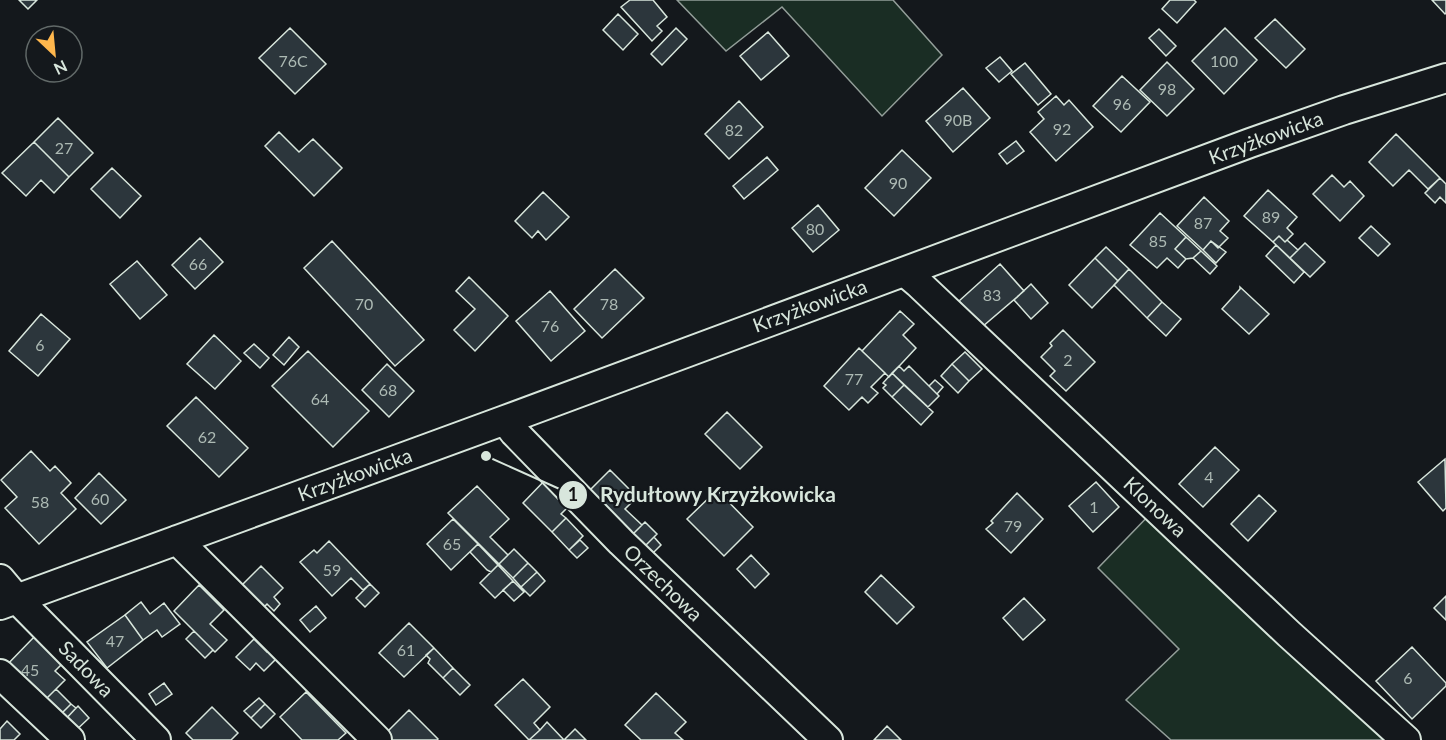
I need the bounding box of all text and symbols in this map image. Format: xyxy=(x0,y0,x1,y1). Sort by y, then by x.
north arrow xyxy=(24,24,84,84)
house number: 76C xyxy=(278,51,308,70)
house number: 100 xyxy=(1210,51,1238,70)
text: N xyxy=(51,57,70,79)
house number: 98 xyxy=(1158,79,1176,98)
house number: 96 xyxy=(1113,94,1131,113)
street label: Krzyżkowicka xyxy=(1205,105,1326,169)
house number: 90B xyxy=(944,110,972,129)
house number: 92 xyxy=(1053,119,1071,138)
house number: 82 xyxy=(725,120,743,139)
house number: 27 xyxy=(55,138,73,157)
house number: 90 xyxy=(889,173,907,192)
house number: 89 xyxy=(1262,207,1280,226)
house number: 87 xyxy=(1194,213,1212,232)
house number: 80 xyxy=(806,219,824,238)
house number: 85 xyxy=(1149,231,1167,250)
house number: 66 xyxy=(189,254,207,273)
street label: Krzyżkowicka xyxy=(749,273,870,337)
house number: 83 xyxy=(983,285,1001,304)
house number: 70 xyxy=(355,294,373,313)
house number: 78 xyxy=(600,294,618,313)
house number: 76 xyxy=(541,316,559,335)
house number: 6 xyxy=(35,335,45,354)
house number: 2 xyxy=(1063,350,1073,369)
house number: 77 xyxy=(845,369,863,388)
house number: 68 xyxy=(379,380,397,399)
house number: 64 xyxy=(311,389,329,408)
house number: 62 xyxy=(198,427,216,446)
street label: Krzyżkowicka xyxy=(294,442,415,506)
house number: 4 xyxy=(1204,467,1214,486)
street label: Klonowa xyxy=(1119,471,1192,541)
callout: Rydułtowy Krzyżkowicka xyxy=(558,475,849,514)
text: Rydułtowy Krzyżkowicka xyxy=(600,481,836,506)
text: 1 xyxy=(568,483,578,505)
house number: 60 xyxy=(91,489,109,508)
house number: 58 xyxy=(31,492,49,511)
house number: 1 xyxy=(1089,497,1099,516)
house number: 79 xyxy=(1004,516,1022,535)
house number: 65 xyxy=(443,534,461,553)
street label: Orzechowa xyxy=(619,539,708,626)
house number: 59 xyxy=(323,560,341,579)
house number: 47 xyxy=(106,631,124,650)
street label: Sadowa xyxy=(54,635,119,701)
house number: 61 xyxy=(397,640,415,659)
house number: 45 xyxy=(21,660,39,679)
house number: 6 xyxy=(1403,668,1413,687)

